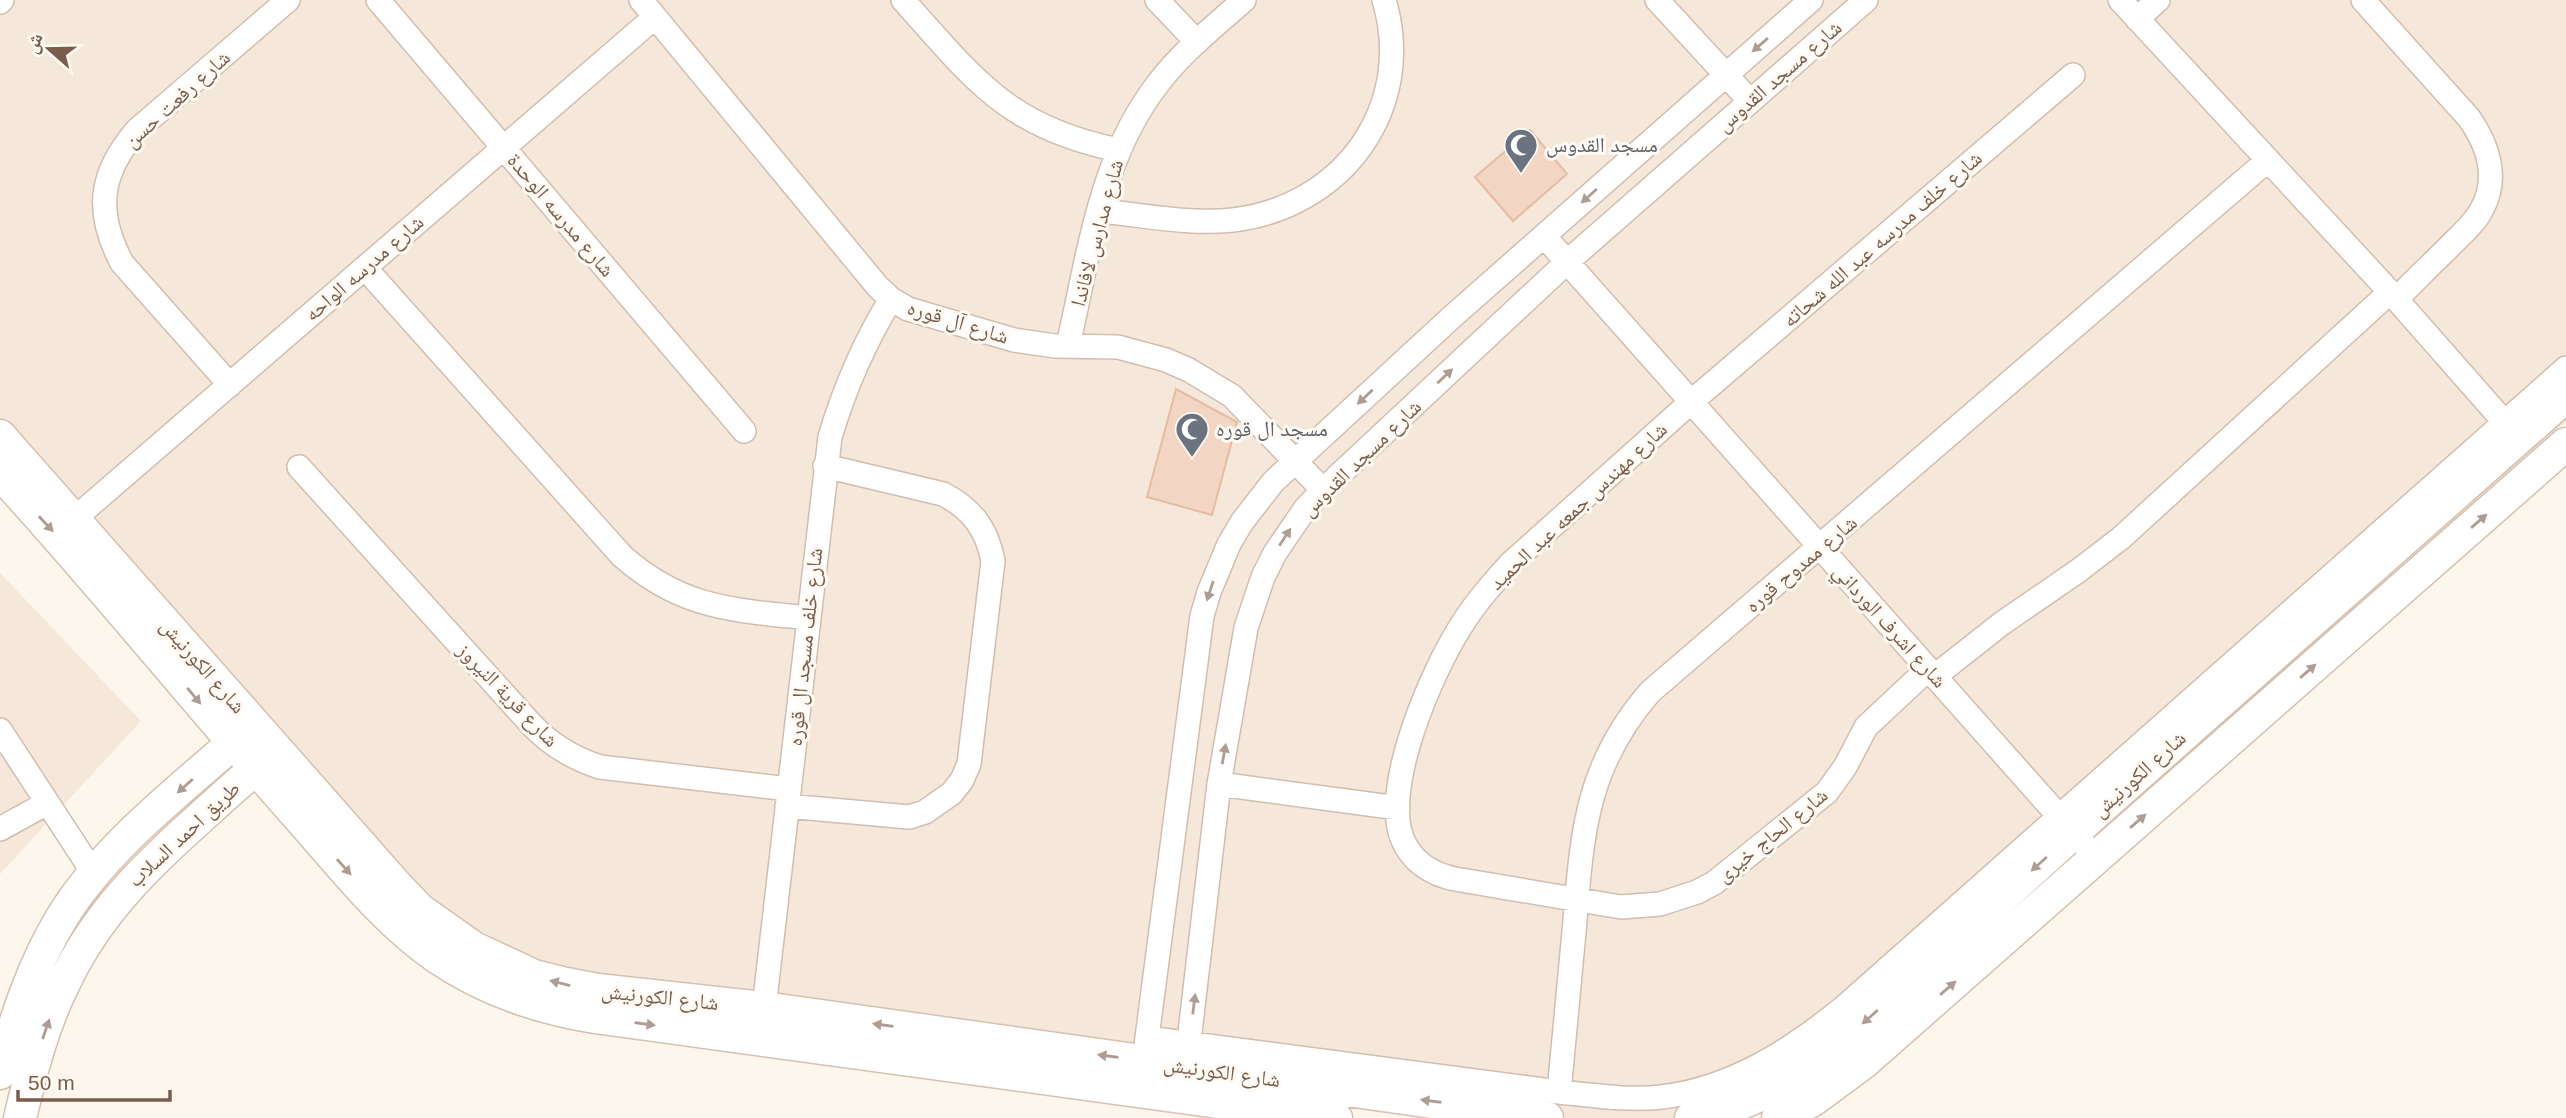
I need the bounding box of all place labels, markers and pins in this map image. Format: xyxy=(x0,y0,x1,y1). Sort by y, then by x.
mosque icon: مسجد القدوس xyxy=(1502,126,1540,175)
place label: مسجد القدوس xyxy=(1546,133,1658,158)
mosque icon: مسجد ال قوره xyxy=(1173,410,1211,459)
place label: مسجد ال قوره xyxy=(1216,417,1328,441)

